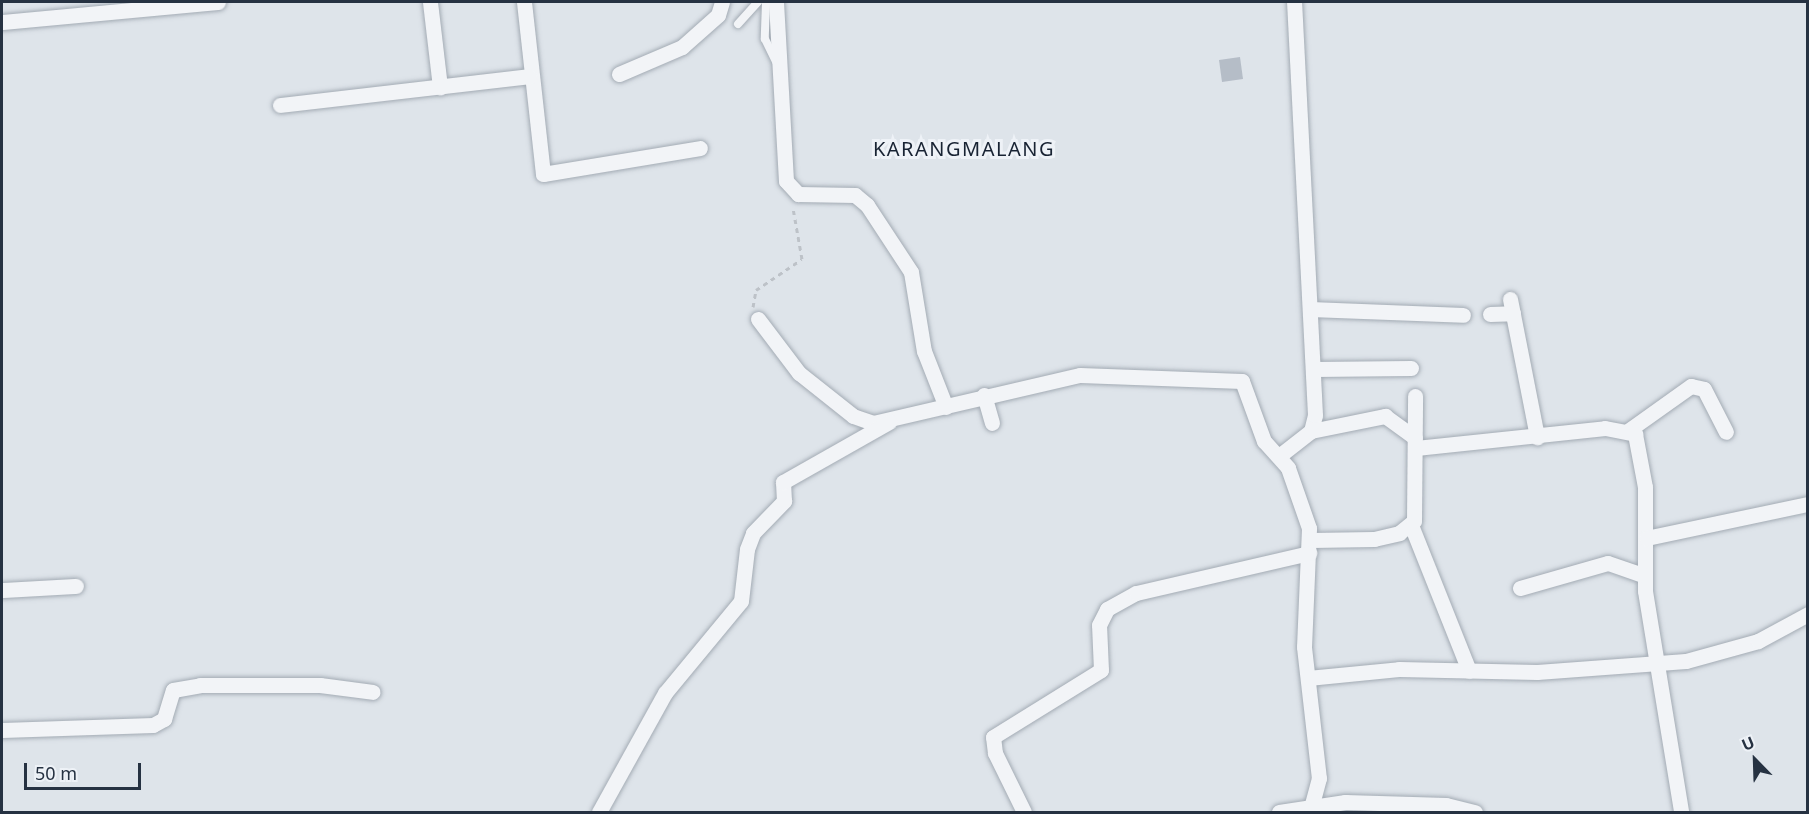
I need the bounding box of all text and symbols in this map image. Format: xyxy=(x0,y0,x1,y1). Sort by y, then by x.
district label: KARANGMALANG xyxy=(873,136,1055,160)
north arrow xyxy=(1725,730,1785,790)
text: U xyxy=(1738,731,1758,756)
scale bar xyxy=(27,751,144,789)
text: 50 m xyxy=(35,761,77,785)

